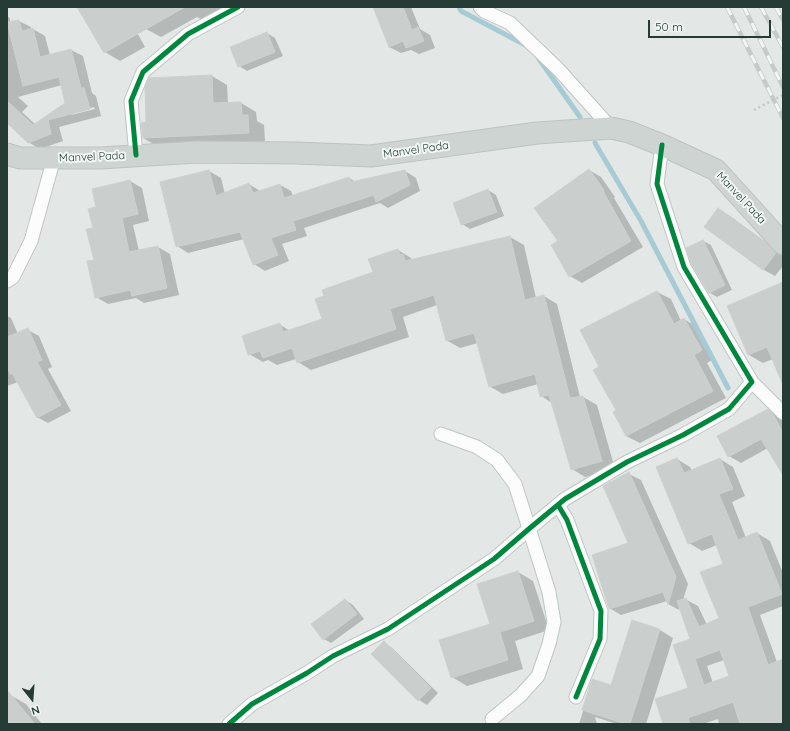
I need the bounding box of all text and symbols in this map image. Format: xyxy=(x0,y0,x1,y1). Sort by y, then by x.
scale bar xyxy=(650,12,773,38)
text: 50 m xyxy=(655,19,683,34)
street label: Manvel Pada xyxy=(382,139,450,161)
street label: Manvel Pada xyxy=(59,149,125,165)
street label: Manvel Pada xyxy=(714,169,768,227)
north arrow xyxy=(12,679,52,719)
text: N xyxy=(30,703,41,718)

